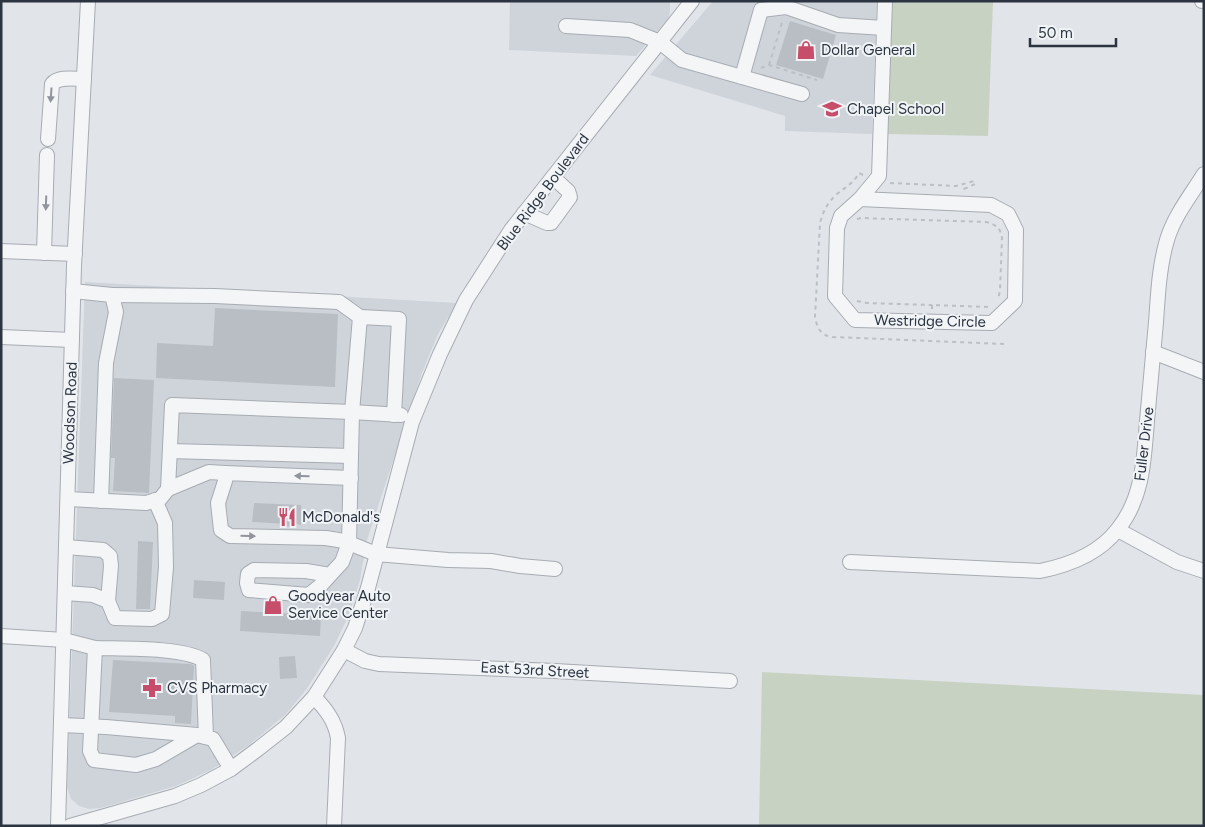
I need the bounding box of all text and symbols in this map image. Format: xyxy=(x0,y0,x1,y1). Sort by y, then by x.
scale bar xyxy=(1030,15,1116,47)
text: 50 m xyxy=(1038,24,1073,42)
shop icon: Dollar General xyxy=(795,39,817,61)
place label: Dollar General xyxy=(821,41,915,59)
one-way arrow xyxy=(47,87,55,103)
school or university icon: Chapel School xyxy=(821,98,843,120)
place label: Chapel School xyxy=(847,100,944,118)
street label: Blue Ridge Boulevard xyxy=(493,130,593,254)
one-way arrow xyxy=(41,196,49,212)
street label: Westridge Circle xyxy=(874,311,986,331)
street label: Woodson Road xyxy=(59,362,81,464)
street label: Fuller Drive xyxy=(1131,406,1157,482)
one-way arrow xyxy=(294,472,310,480)
restaurant icon: McDonald's xyxy=(276,506,298,528)
place label: McDonald's xyxy=(302,508,380,526)
one-way arrow xyxy=(240,533,256,541)
place label: Goodyear Auto Service Center xyxy=(288,587,391,622)
shop icon: Goodyear Auto Service Center xyxy=(262,594,284,616)
street label: East 53rd Street xyxy=(480,658,590,682)
pharmacy icon: CVS Pharmacy xyxy=(141,677,163,699)
place label: CVS Pharmacy xyxy=(167,679,267,697)

